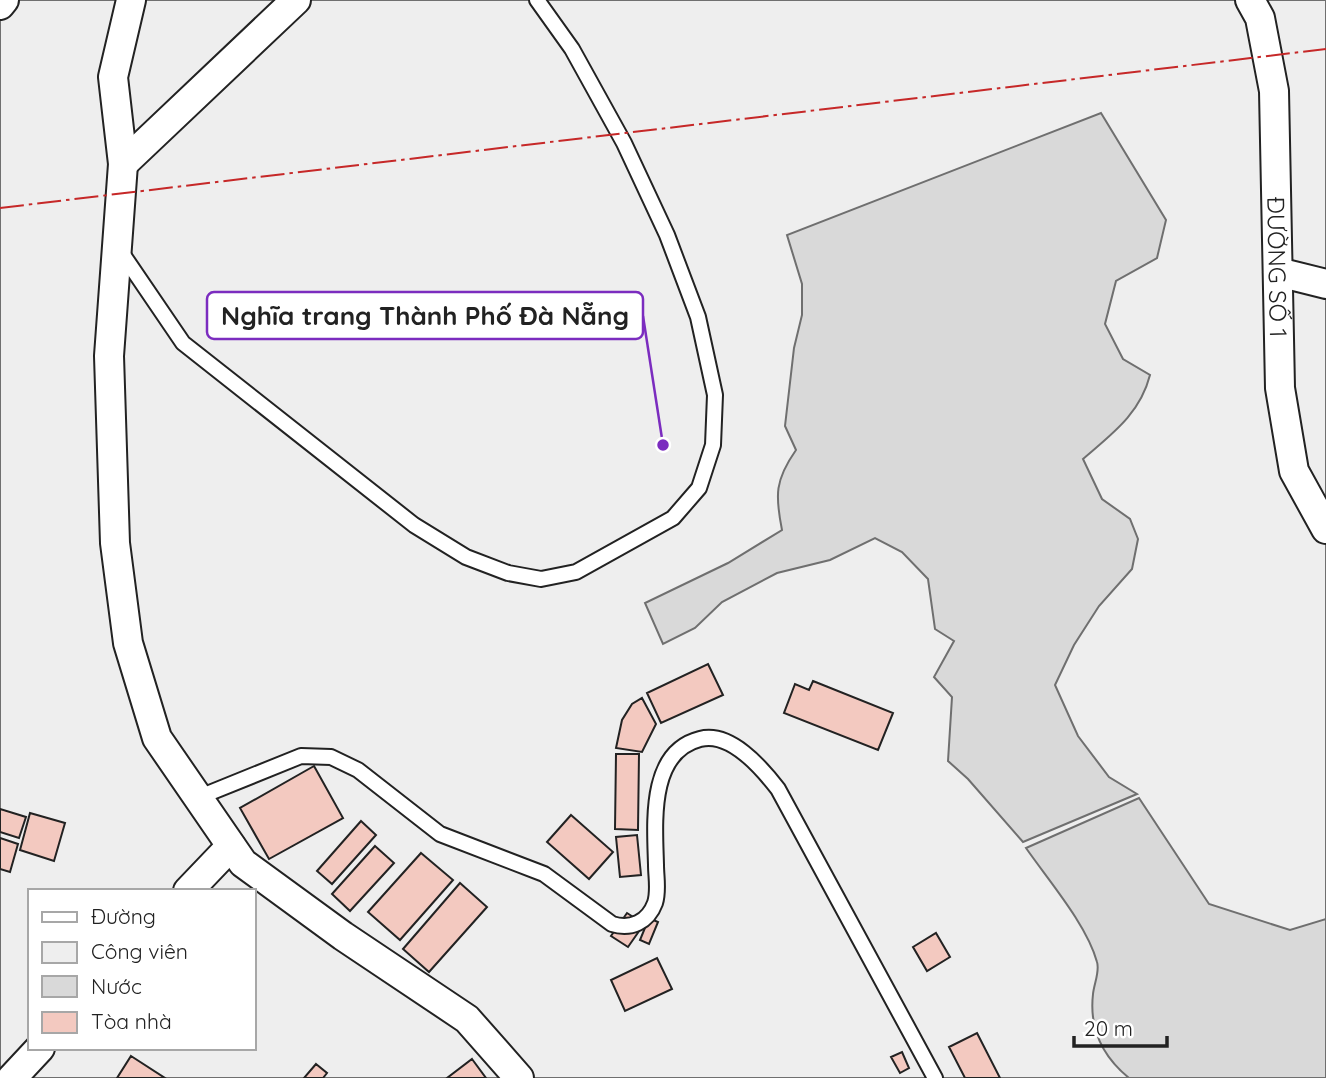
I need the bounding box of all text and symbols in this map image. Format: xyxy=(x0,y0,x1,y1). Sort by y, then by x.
street label: ĐƯỜNG SỐ 1 xyxy=(1261,196,1294,338)
callout: Nghĩa trang Thành Phố Đà Nẵng xyxy=(207,292,643,339)
text: Nghĩa trang Thành Phố Đà Nẵng xyxy=(221,299,629,332)
legend xyxy=(28,889,256,1050)
text: Đường xyxy=(91,903,156,929)
text: Công viên xyxy=(91,938,188,964)
text: Nước xyxy=(91,973,142,999)
scale bar xyxy=(1074,1004,1167,1048)
text: Tòa nhà xyxy=(91,1008,172,1034)
text: 20 m xyxy=(1084,1015,1133,1041)

